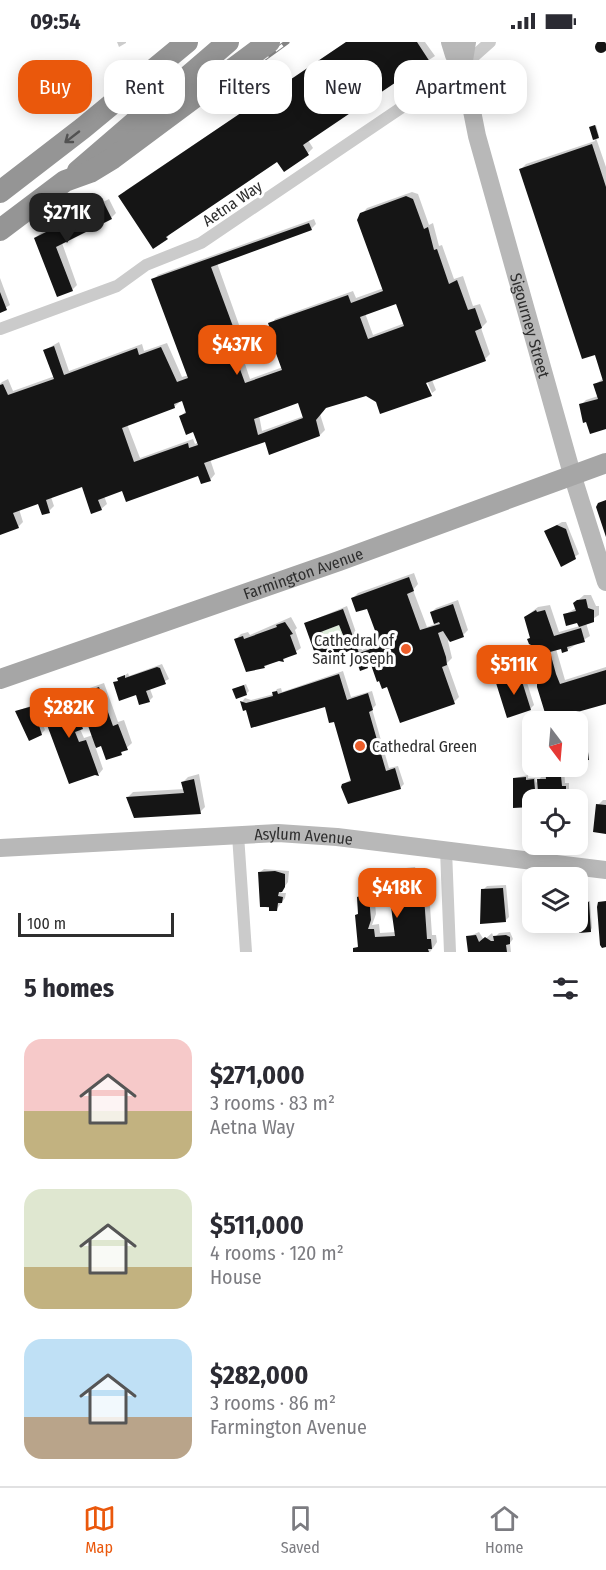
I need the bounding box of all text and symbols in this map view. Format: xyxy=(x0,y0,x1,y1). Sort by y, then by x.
text: 09:54 xyxy=(30,8,81,35)
chip: Buy xyxy=(18,60,92,114)
chip: Rent xyxy=(104,60,185,114)
chip: Filters xyxy=(197,60,292,114)
chip: New xyxy=(304,60,382,114)
chip: Apartment xyxy=(394,60,527,114)
one-way arrow xyxy=(64,130,80,143)
street label: Aetna Way xyxy=(199,176,266,230)
pin: $271K xyxy=(25,193,109,244)
text: $271K xyxy=(43,200,91,224)
street label: Sigourney Street xyxy=(506,271,554,381)
pin: $437K xyxy=(195,325,279,376)
text: $437K xyxy=(212,332,262,356)
street label: Farmington Avenue xyxy=(241,544,366,604)
place label: Cathedral of Saint Joseph xyxy=(312,631,395,668)
marker: Cathedral of Saint Joseph xyxy=(399,642,413,656)
pin: $511K xyxy=(472,645,556,696)
text: $511K xyxy=(491,652,537,676)
pin: $282K xyxy=(27,688,111,739)
text: $282K xyxy=(44,695,94,719)
north arrow xyxy=(522,711,588,777)
map controls xyxy=(522,711,588,933)
place label: Cathedral Green xyxy=(372,737,477,756)
marker: Cathedral Green xyxy=(353,739,367,753)
button: locate xyxy=(522,789,588,855)
street label: Asylum Avenue xyxy=(254,824,354,849)
button: layers xyxy=(522,867,588,933)
pin: $418K xyxy=(355,868,439,919)
text: $418K xyxy=(372,875,422,899)
scale bar xyxy=(18,910,174,938)
text: 100 m xyxy=(27,914,66,933)
icon: filters xyxy=(549,972,582,1005)
text: 5 homes xyxy=(24,973,114,1004)
text: $271,000 xyxy=(210,1060,305,1091)
icon: home xyxy=(72,1063,144,1135)
text: 3 rooms · 83 m² xyxy=(210,1091,335,1115)
text: Aetna Way xyxy=(210,1115,295,1139)
text: $511,000 xyxy=(210,1210,304,1241)
icon: home xyxy=(72,1213,144,1285)
text: 4 rooms · 120 m² xyxy=(210,1241,344,1265)
text: House xyxy=(210,1265,262,1289)
text: $282,000 xyxy=(210,1360,308,1391)
icon: home xyxy=(72,1363,144,1435)
text: 3 rooms · 86 m² xyxy=(210,1391,336,1415)
text: Farmington Avenue xyxy=(210,1415,367,1439)
tab: Map xyxy=(83,1502,116,1557)
tab: Saved xyxy=(281,1502,320,1557)
tab: Home xyxy=(485,1502,523,1557)

